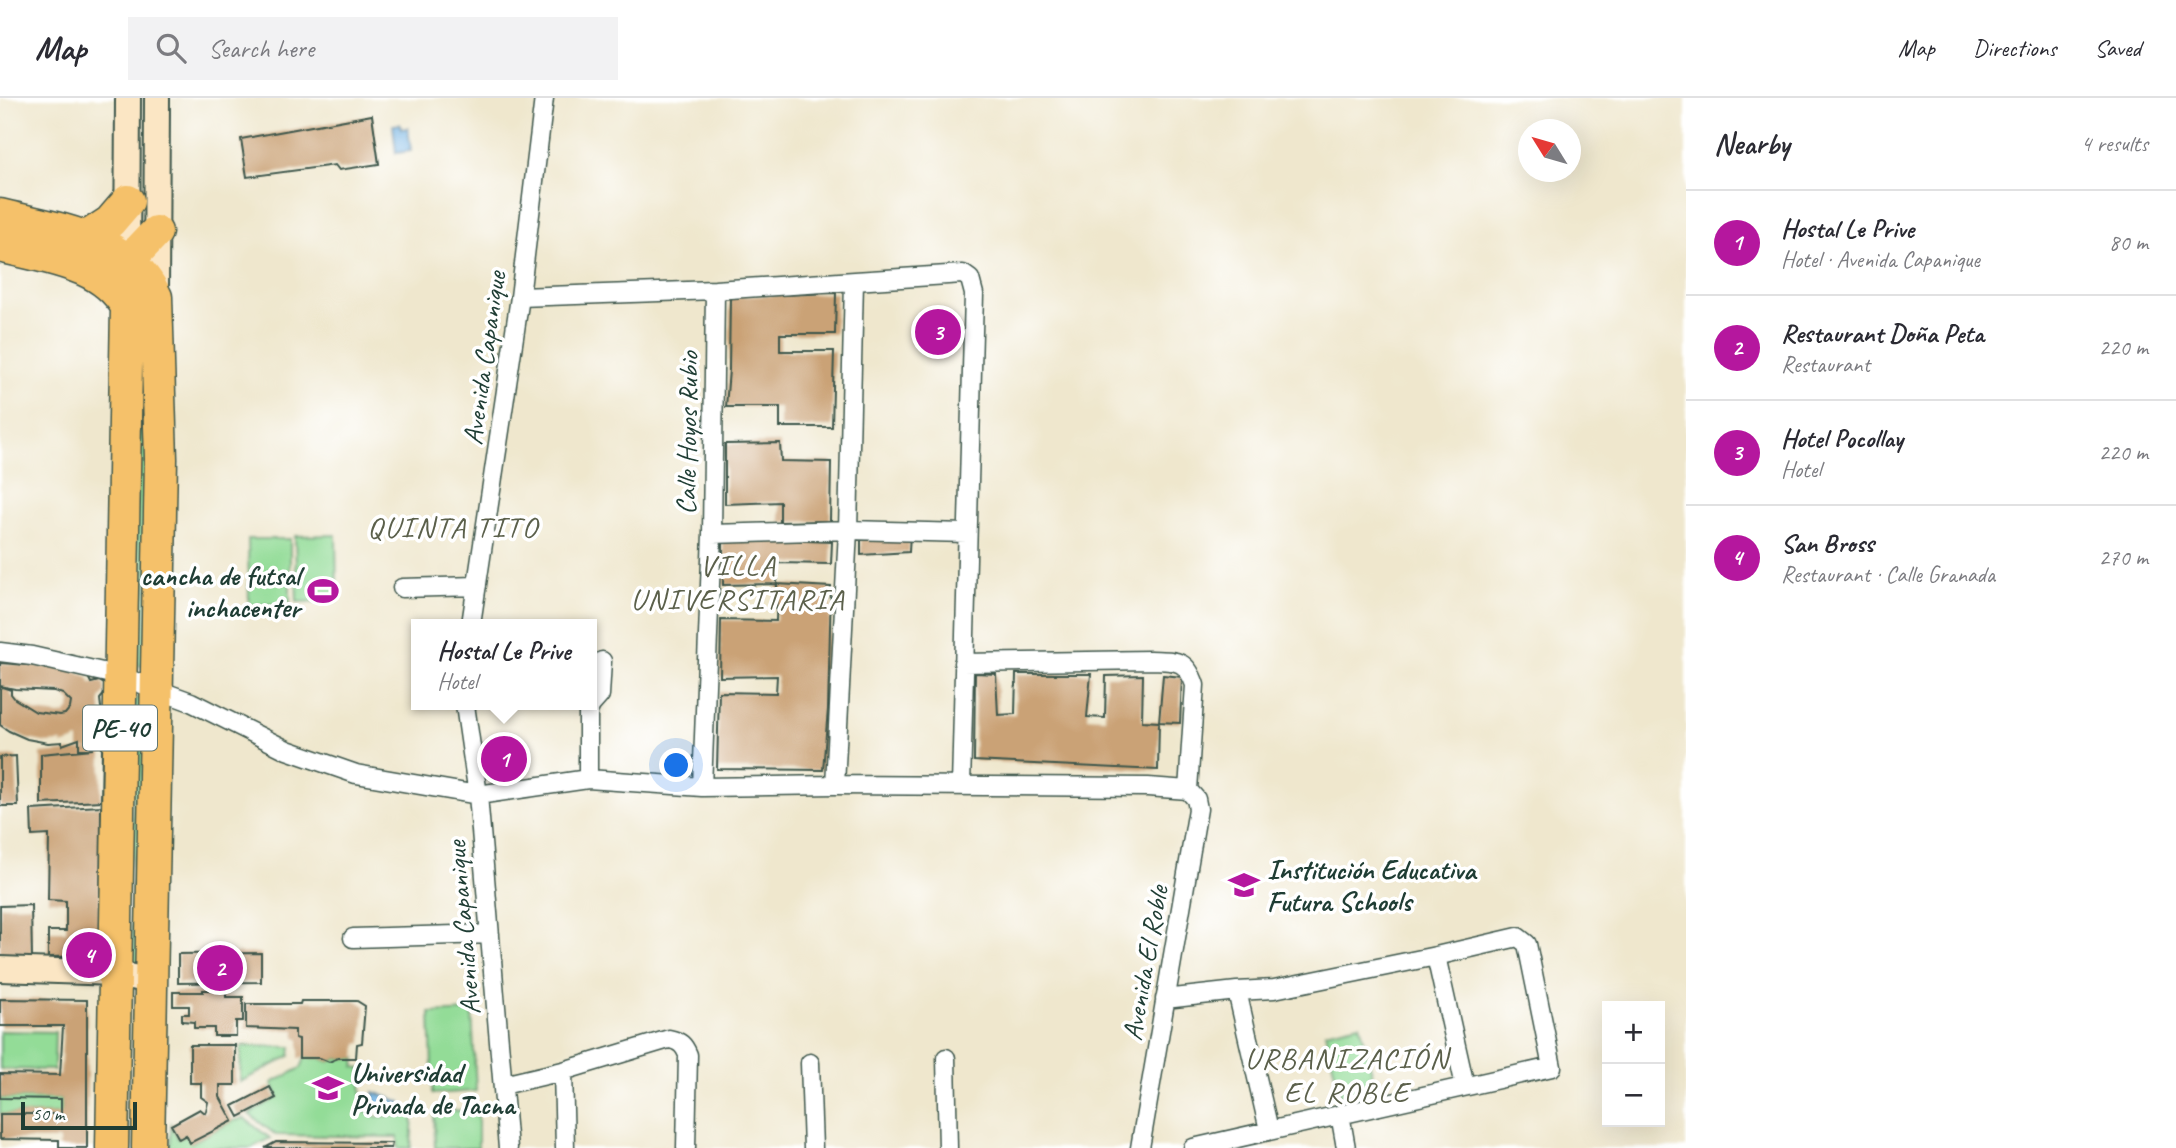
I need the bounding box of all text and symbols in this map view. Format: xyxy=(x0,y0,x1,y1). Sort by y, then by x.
search box xyxy=(128,17,618,80)
text: Map xyxy=(35,27,86,69)
icon: search xyxy=(152,29,190,67)
text: Search here xyxy=(208,32,314,65)
text: Map xyxy=(1898,33,1935,63)
text: Directions xyxy=(1973,33,2056,63)
text: Saved xyxy=(2094,33,2141,63)
north arrow xyxy=(1518,119,1581,182)
text: Nearby xyxy=(1714,125,1790,163)
text: 4 results xyxy=(2081,129,2148,158)
text: Hostal Le Prive xyxy=(1781,212,1914,245)
text: 1 xyxy=(1732,228,1742,257)
text: 80 m xyxy=(2109,228,2148,257)
text: Hotel · Avenida Capanique xyxy=(1781,245,1980,274)
street label: Avenida Capanique xyxy=(455,267,514,447)
pin: 3 xyxy=(915,306,961,358)
text: Restaurant Doña Peta xyxy=(1781,317,1984,350)
text: 2 xyxy=(1732,333,1742,362)
text: 220 m xyxy=(2099,333,2148,362)
street label: Calle Hoyos Rubio xyxy=(668,349,706,515)
text: Restaurant xyxy=(1781,350,1870,379)
text: Hotel Pocollay xyxy=(1781,422,1903,455)
text: 3 xyxy=(1732,438,1742,467)
text: 220 m xyxy=(2099,438,2148,467)
text: Hotel xyxy=(1781,455,1821,484)
district label: QUINTA TITO xyxy=(367,508,540,546)
text: San Bross xyxy=(1781,527,1874,560)
text: 4 xyxy=(1732,543,1742,572)
text: 270 m xyxy=(2099,543,2148,572)
district label: VILLA UNIVERSITARIA xyxy=(631,546,845,618)
place label: cancha de futsal inchacenter xyxy=(141,558,305,625)
text: Restaurant · Calle Granada xyxy=(1781,560,1995,589)
sports icon: cancha de futsal inchacenter xyxy=(306,574,340,608)
popup xyxy=(411,619,597,710)
text: Hostal Le Prive xyxy=(437,634,571,667)
text: Hotel xyxy=(437,667,477,696)
road number: PE-40 xyxy=(83,706,157,750)
pin: 1 xyxy=(481,733,527,785)
your location xyxy=(659,748,693,782)
street label: Avenida Capanique xyxy=(438,838,488,1016)
place label: Institución Educativa Futura Schools xyxy=(1267,852,1478,919)
school or university icon: Institución Educativa Futura Schools xyxy=(1227,868,1261,902)
street label: Avenida El Roble xyxy=(1114,881,1176,1043)
pin: 4 xyxy=(66,929,112,981)
pin: 2 xyxy=(197,942,243,994)
map controls xyxy=(1602,1001,1665,1127)
button: + xyxy=(1602,1001,1665,1064)
district label: URBANIZACIÓN EL ROBLE xyxy=(1245,1039,1452,1111)
place label: Universidad Privada de Tacna xyxy=(351,1055,517,1122)
button: − xyxy=(1602,1064,1665,1127)
school or university icon: Universidad Privada de Tacna xyxy=(311,1071,345,1105)
scale bar xyxy=(21,1099,136,1131)
text: 50 m xyxy=(32,1102,64,1126)

